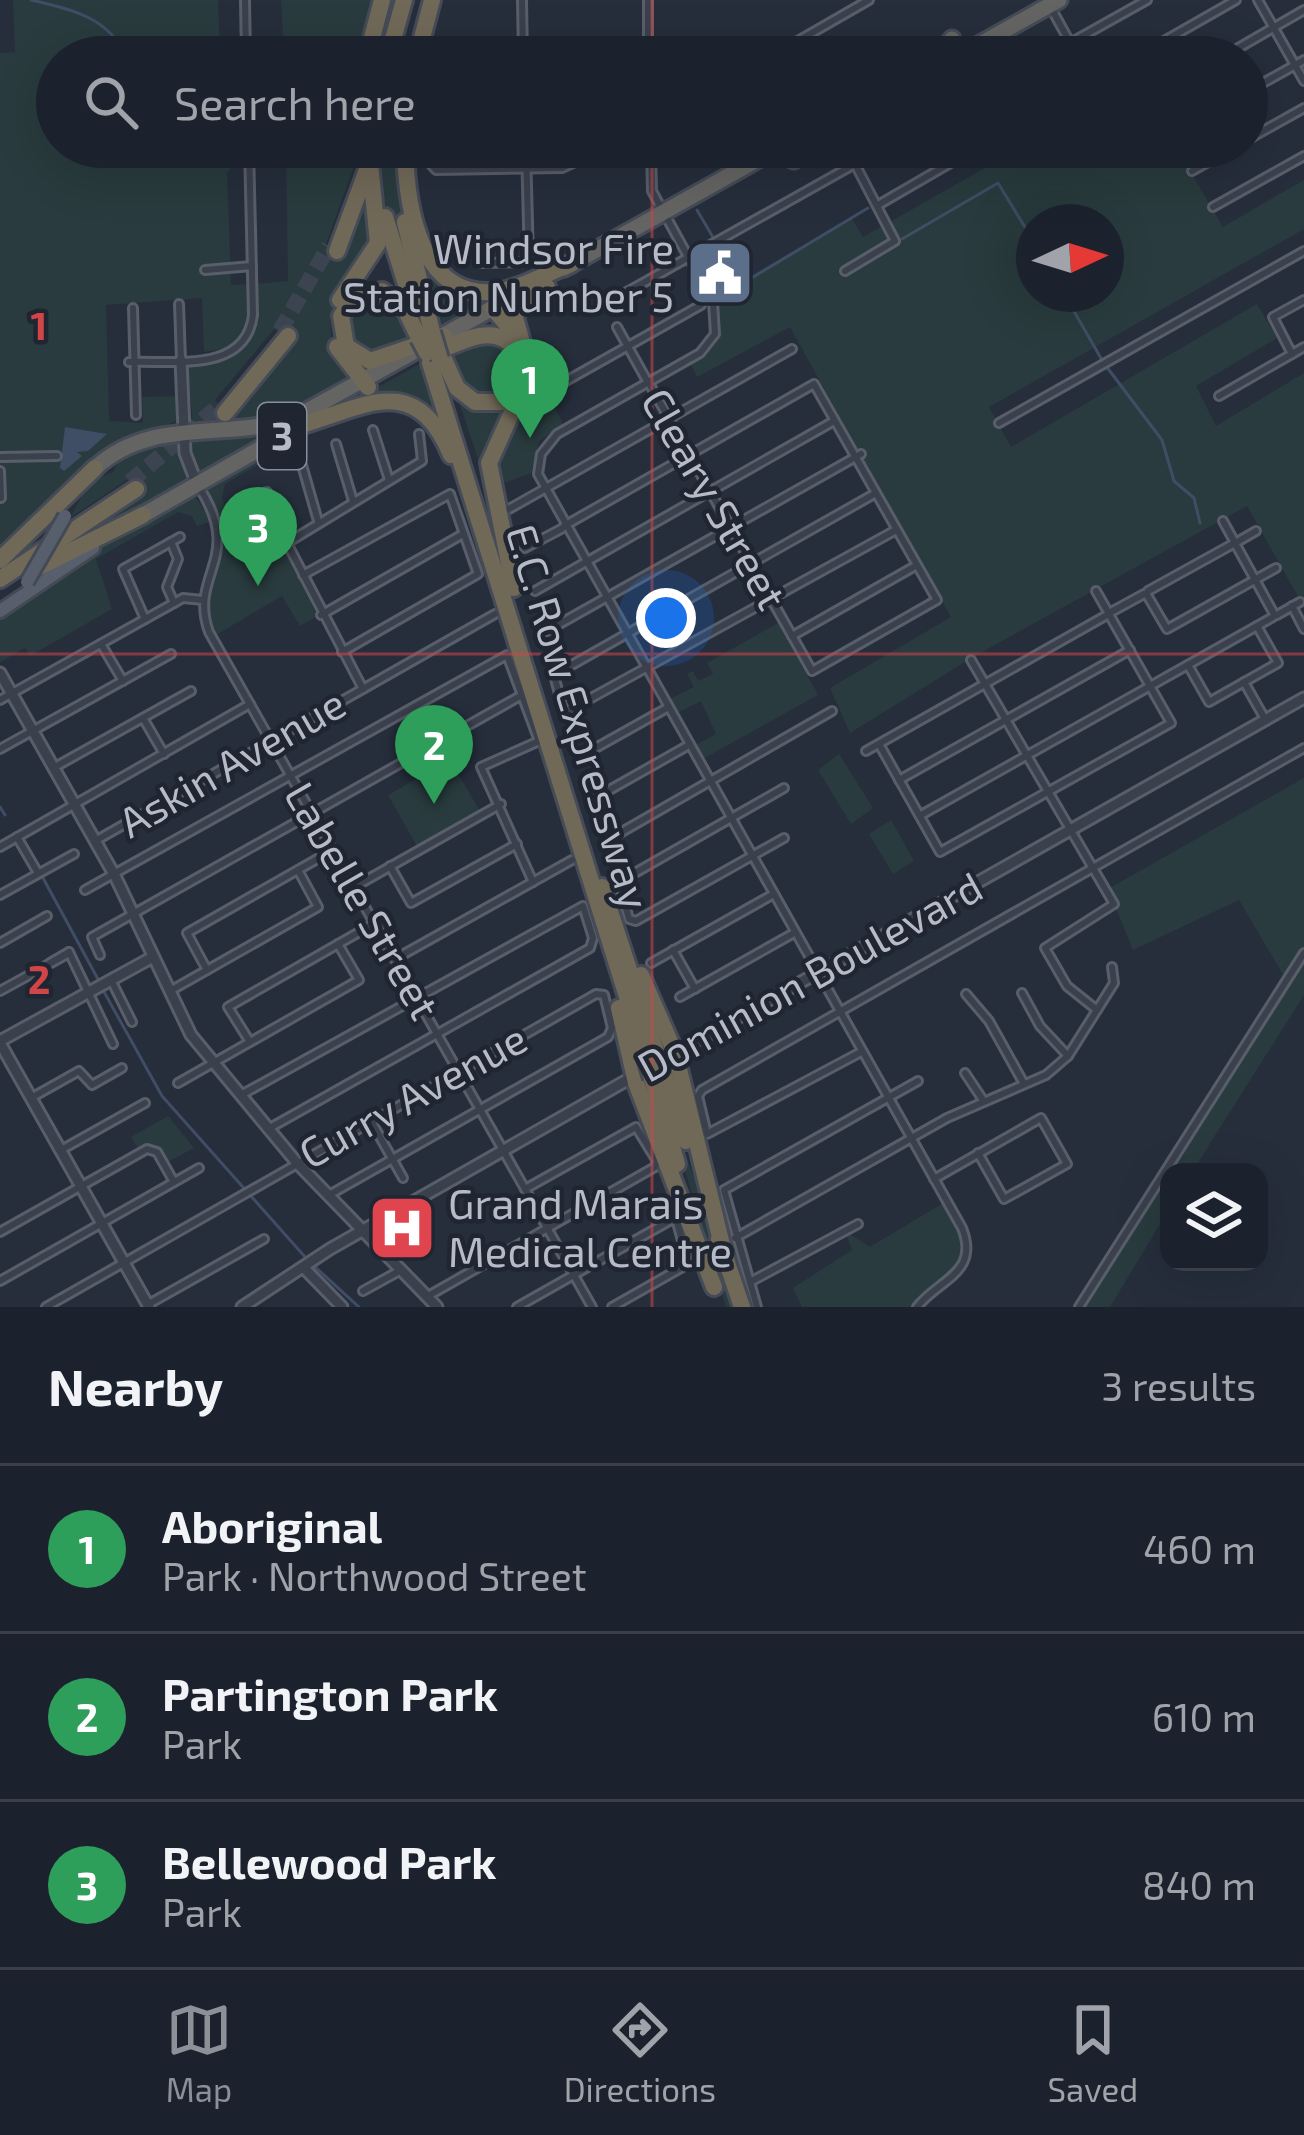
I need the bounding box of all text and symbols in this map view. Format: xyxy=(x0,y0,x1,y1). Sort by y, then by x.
search box xyxy=(36,36,1268,168)
icon: search xyxy=(78,69,144,135)
text: Search here xyxy=(174,75,416,129)
north arrow xyxy=(1016,204,1124,312)
place label: Windsor Fire Station Number 5 xyxy=(343,222,674,320)
public building icon: Windsor Fire Station Number 5 xyxy=(685,238,755,308)
text: 1 xyxy=(31,301,47,348)
pin: 1 xyxy=(491,339,569,438)
street label: Cleary Street xyxy=(633,379,799,617)
road number: 3 xyxy=(258,403,306,469)
pin: 3 xyxy=(219,487,297,586)
street label: E.C. Row Expressway xyxy=(498,518,662,915)
your location xyxy=(636,588,696,648)
street label: Askin Avenue xyxy=(109,676,353,846)
pin: 2 xyxy=(395,705,473,804)
street label: Labelle Street xyxy=(276,773,452,1027)
street label: Dominion Boulevard xyxy=(628,860,990,1091)
text: 2 xyxy=(28,955,50,1002)
street label: Curry Avenue xyxy=(290,1011,534,1177)
map controls xyxy=(1160,1163,1268,1271)
button: layers xyxy=(1160,1163,1268,1271)
place label: Grand Marais Medical Centre xyxy=(448,1177,732,1275)
hospital icon: Grand Marais Medical Centre xyxy=(367,1193,437,1263)
text: Nearby xyxy=(48,1355,223,1416)
text: 3 results xyxy=(1102,1362,1256,1409)
text: Aboriginal xyxy=(162,1498,382,1552)
text: 1 xyxy=(79,1525,95,1572)
text: 460 m xyxy=(1143,1525,1256,1572)
text: Park · Northwood Street xyxy=(162,1552,587,1599)
text: Partington Park xyxy=(162,1666,498,1720)
text: 2 xyxy=(76,1693,98,1740)
text: 610 m xyxy=(1152,1693,1256,1740)
text: Park xyxy=(162,1720,242,1767)
text: Bellewood Park xyxy=(162,1834,496,1888)
text: 3 xyxy=(76,1861,98,1908)
text: 840 m xyxy=(1142,1861,1256,1908)
text: Park xyxy=(162,1888,242,1935)
tab: Map xyxy=(166,1997,232,2109)
tab: Directions xyxy=(564,1997,716,2109)
tab: Saved xyxy=(1048,1997,1138,2109)

